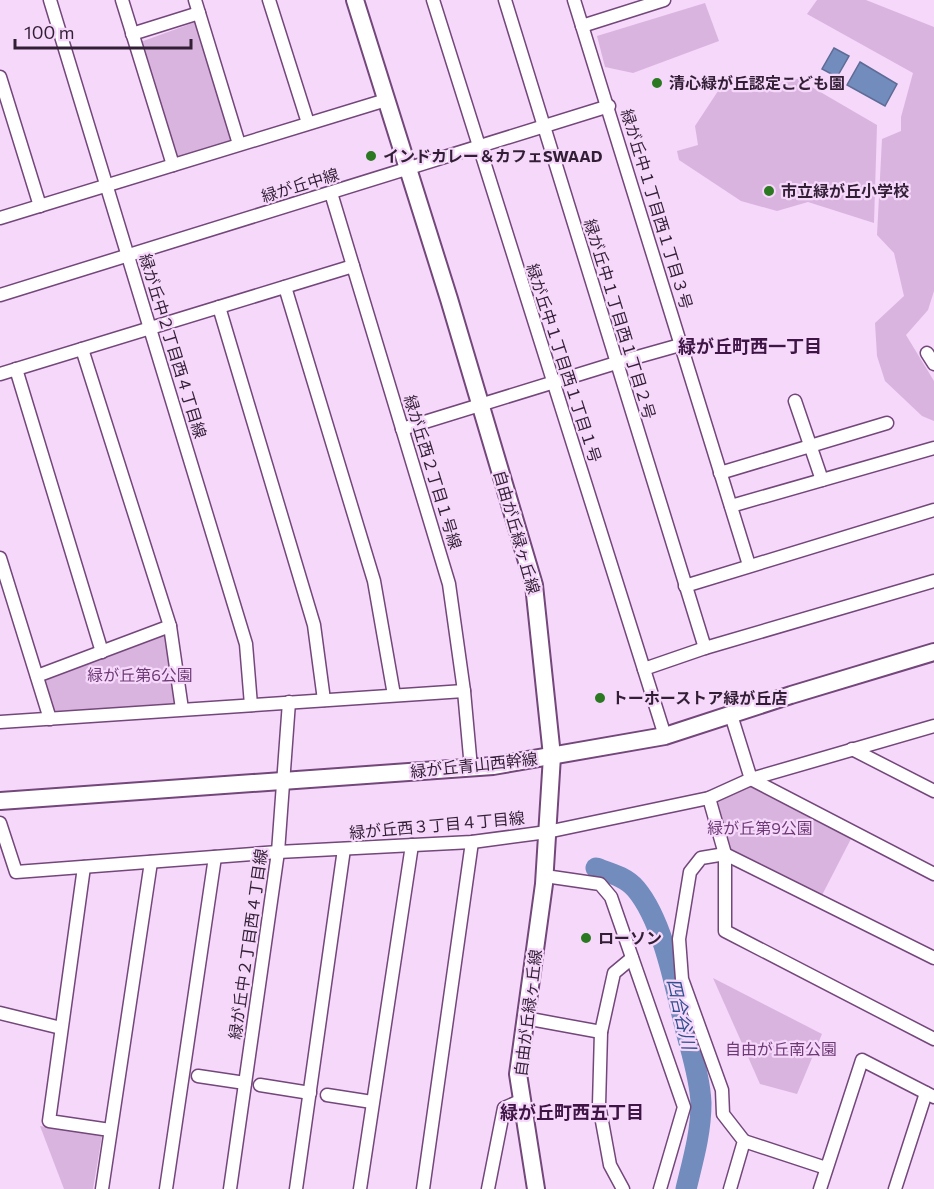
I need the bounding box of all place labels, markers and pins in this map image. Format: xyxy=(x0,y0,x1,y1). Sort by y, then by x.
place label: 清心緑が丘認定こども園 xyxy=(669,73,845,92)
marker: 清心緑が丘認定こども園 xyxy=(650,76,664,90)
place label: インドカレー＆カフェSWAAD xyxy=(383,146,603,165)
marker: インドカレー＆カフェSWAAD xyxy=(364,149,378,163)
place label: 市立緑が丘小学校 xyxy=(781,181,909,200)
marker: 市立緑が丘小学校 xyxy=(762,184,776,198)
place label: トーホーストア緑が丘店 xyxy=(612,688,787,707)
marker: トーホーストア緑が丘店 xyxy=(593,691,607,705)
place label: ローソン xyxy=(598,928,662,947)
marker: ローソン xyxy=(579,931,593,945)

